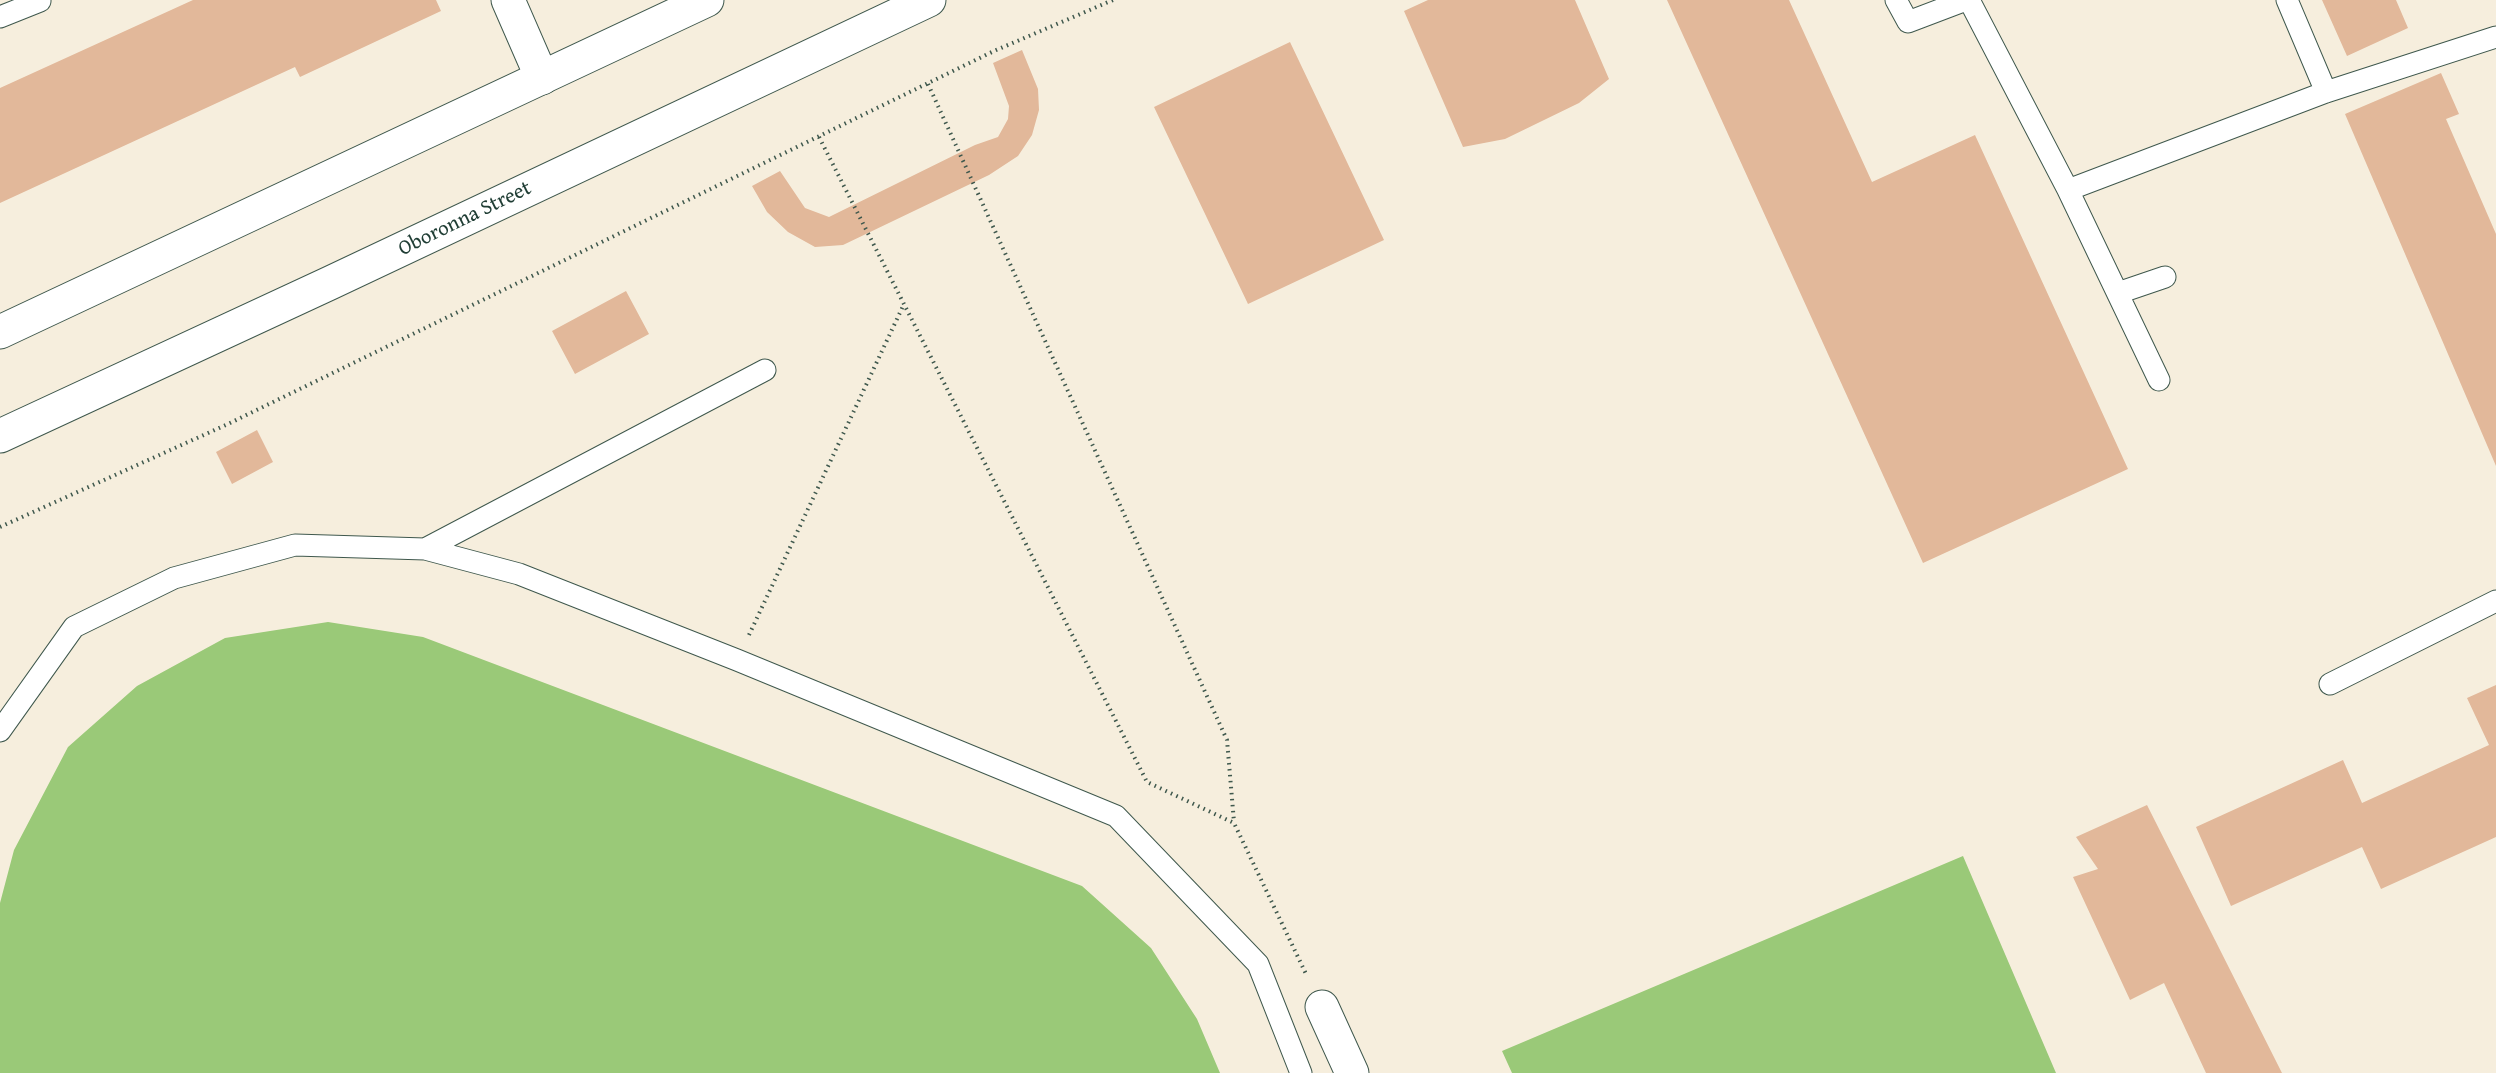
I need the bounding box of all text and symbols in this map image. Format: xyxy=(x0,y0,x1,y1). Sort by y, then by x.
street label: Oboronna Street xyxy=(394,176,536,262)

